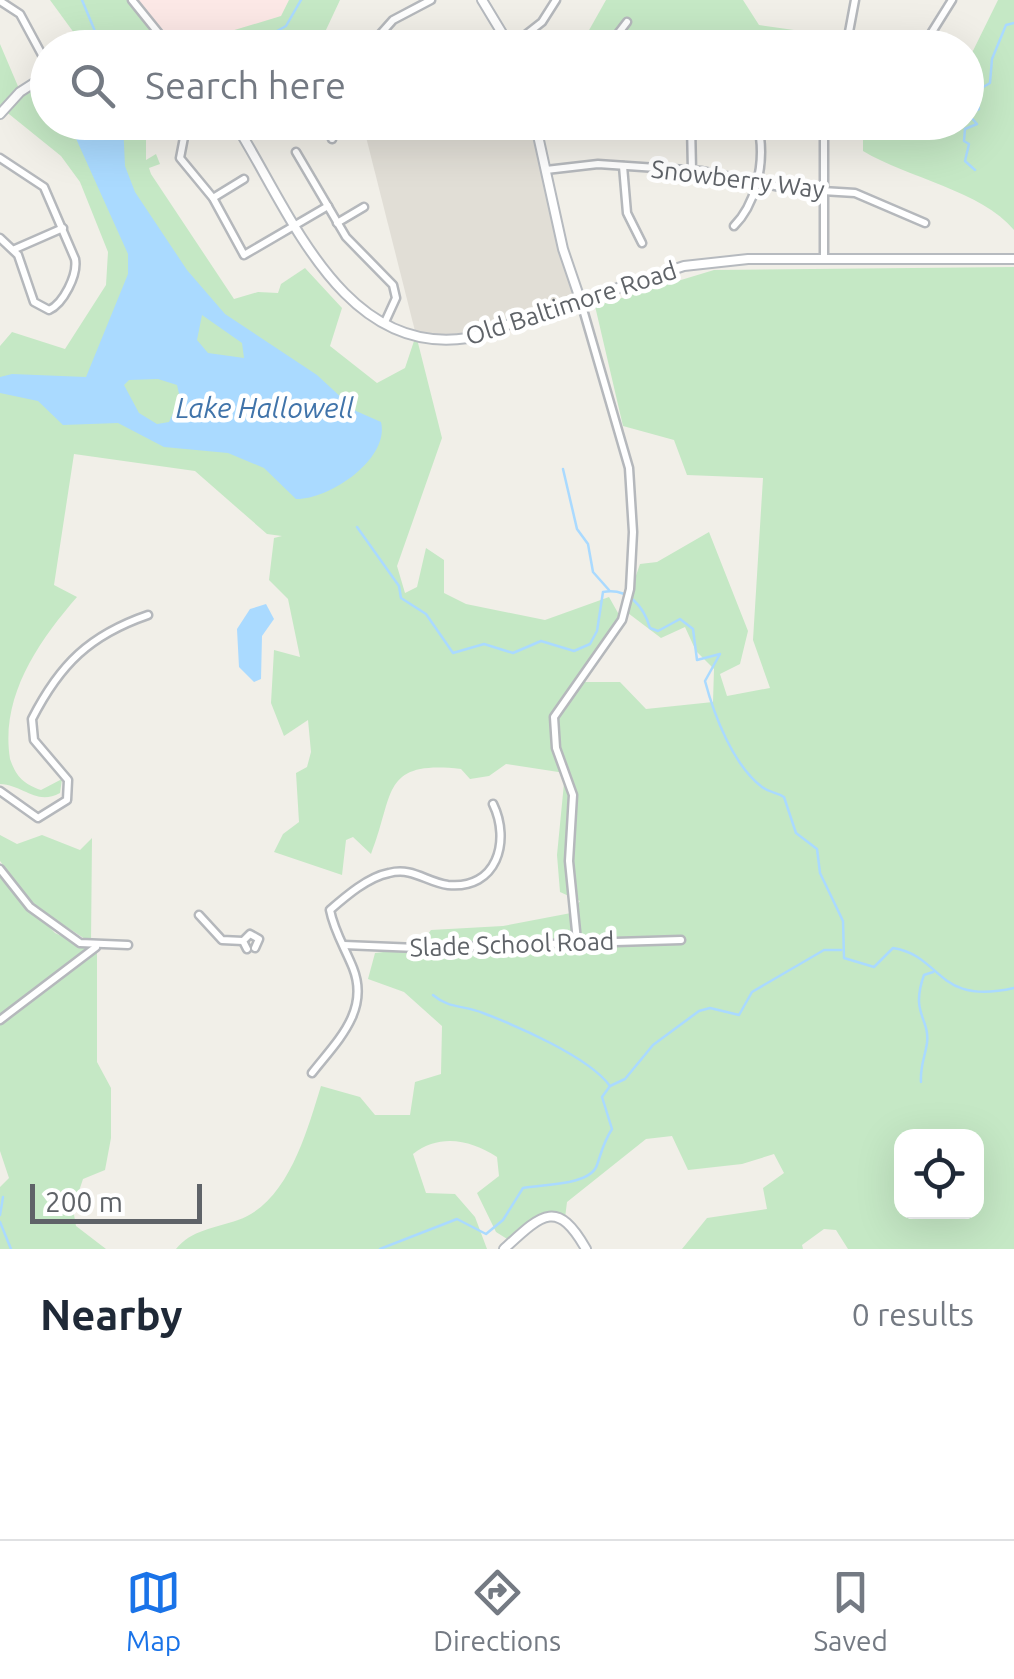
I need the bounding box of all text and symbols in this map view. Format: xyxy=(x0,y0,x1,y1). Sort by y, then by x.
search box xyxy=(30,30,984,140)
icon: search xyxy=(65,58,120,113)
text: Search here xyxy=(145,64,346,106)
street label: Snowberry Way xyxy=(650,154,826,204)
street label: Old Baltimore Road xyxy=(462,256,680,350)
water label: Lake Hallowell xyxy=(176,392,354,423)
street label: Slade School Road xyxy=(409,926,615,962)
map controls xyxy=(894,1129,984,1219)
button: locate xyxy=(894,1129,984,1219)
scale bar xyxy=(30,1179,202,1224)
text: 200 m xyxy=(45,1186,123,1217)
text: Nearby xyxy=(40,1291,183,1338)
text: 0 results xyxy=(852,1296,974,1332)
tab: Map xyxy=(126,1565,181,1656)
tab: Directions xyxy=(433,1565,561,1656)
tab: Saved xyxy=(813,1565,888,1656)

